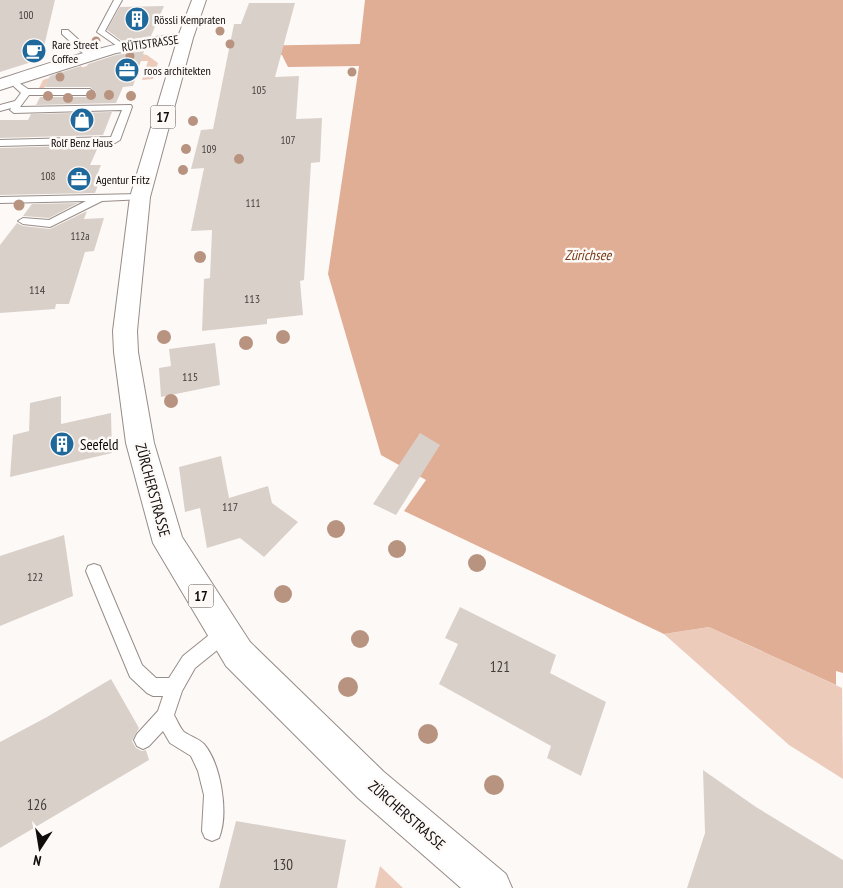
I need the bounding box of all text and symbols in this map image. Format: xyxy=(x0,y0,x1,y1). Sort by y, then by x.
building icon: Rössli Kempraten xyxy=(124,6,150,32)
house number: 100 xyxy=(19,8,33,22)
place label: Rössli Kempraten xyxy=(154,12,226,27)
street label: RÜTISTRASSE xyxy=(121,32,179,54)
place label: Rare Street Coffee xyxy=(52,37,99,66)
cafe icon: Rare Street Coffee xyxy=(21,38,47,64)
office icon: roos architekten xyxy=(114,57,140,83)
place label: roos architekten xyxy=(144,63,211,78)
house number: 105 xyxy=(252,83,266,97)
road number: 17 xyxy=(150,105,176,128)
shop icon: Rolf Benz Haus xyxy=(69,107,95,133)
house number: 107 xyxy=(281,133,295,147)
place label: Rolf Benz Haus xyxy=(51,135,113,150)
house number: 109 xyxy=(202,142,216,156)
office icon: Agentur Fritz xyxy=(66,166,92,192)
house number: 108 xyxy=(41,169,55,183)
place label: Agentur Fritz xyxy=(96,172,150,187)
house number: 111 xyxy=(246,196,260,210)
house number: 112a xyxy=(70,229,90,243)
water label: Zürichsee xyxy=(565,246,612,264)
house number: 114 xyxy=(29,282,46,297)
house number: 113 xyxy=(244,291,260,306)
house number: 115 xyxy=(182,369,198,384)
building icon: Seefeld xyxy=(49,431,75,457)
place label: Seefeld xyxy=(80,435,119,454)
street label: ZÜRCHERSTRASSE xyxy=(131,441,175,539)
house number: 117 xyxy=(222,499,238,514)
house number: 122 xyxy=(27,569,43,584)
road number: 17 xyxy=(188,584,214,608)
house number: 121 xyxy=(490,657,510,676)
street label: ZÜRCHERSTRASSE xyxy=(365,776,449,854)
house number: 126 xyxy=(27,795,47,814)
north arrow xyxy=(15,823,65,873)
text: N xyxy=(32,851,43,870)
house number: 130 xyxy=(273,855,293,874)

